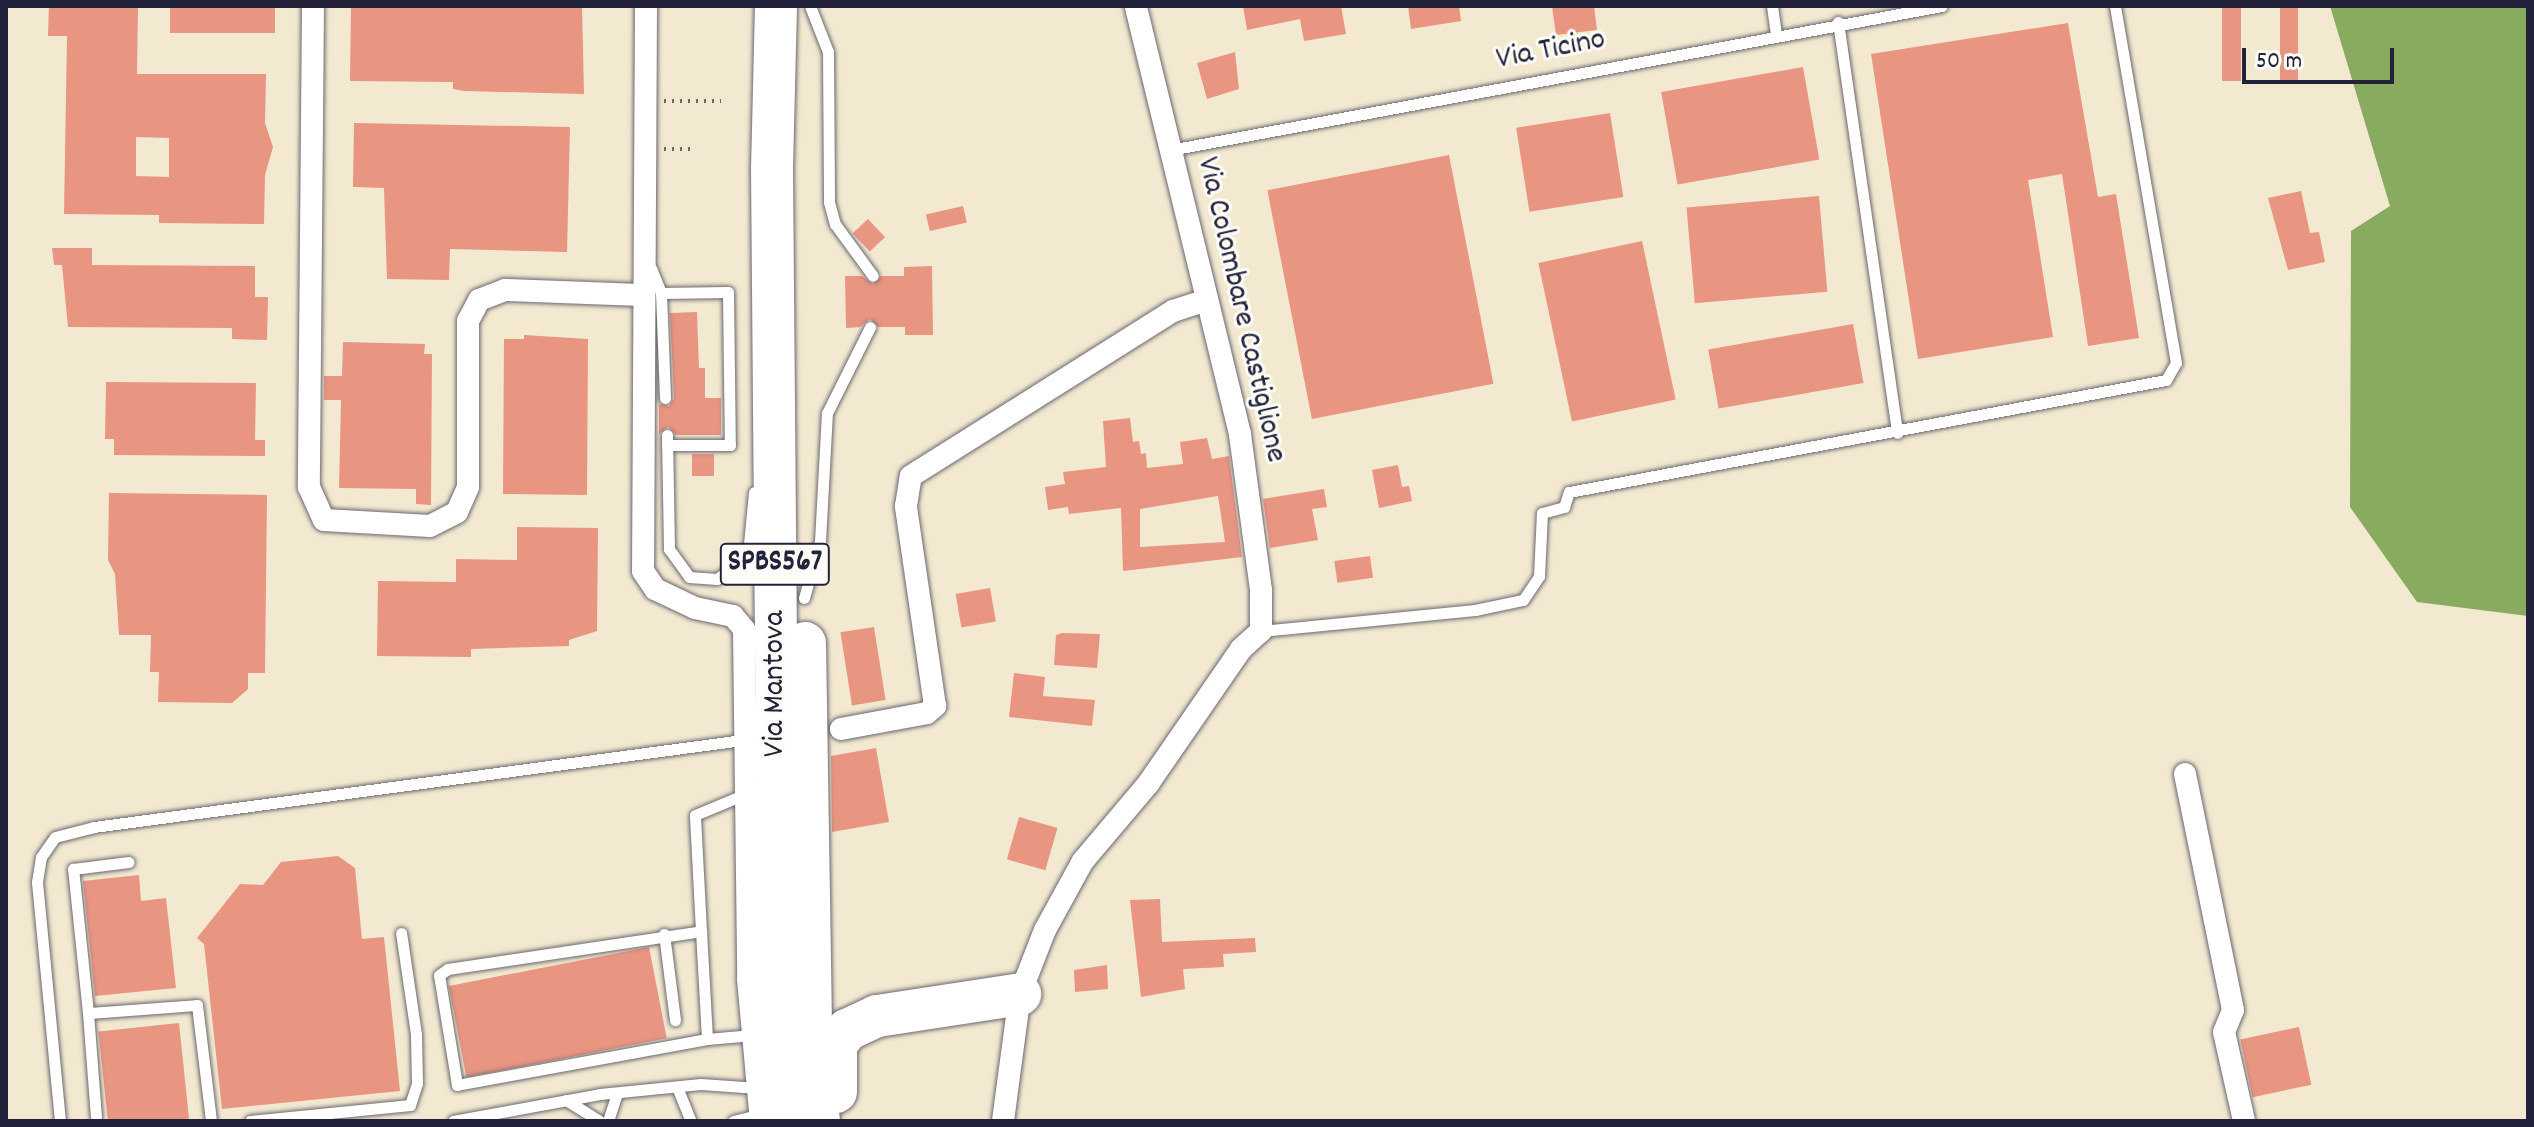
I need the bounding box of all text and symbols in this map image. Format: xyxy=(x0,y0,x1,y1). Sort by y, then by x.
street label: Via Ticino xyxy=(1493,22,1609,80)
scale bar xyxy=(2246,32,2398,82)
text: 50 m xyxy=(2256,45,2302,79)
street label: Via Colombare Castiglione xyxy=(1186,154,1294,466)
road number: SPBS567 xyxy=(719,538,831,590)
street label: Via Mantova xyxy=(757,611,795,757)

